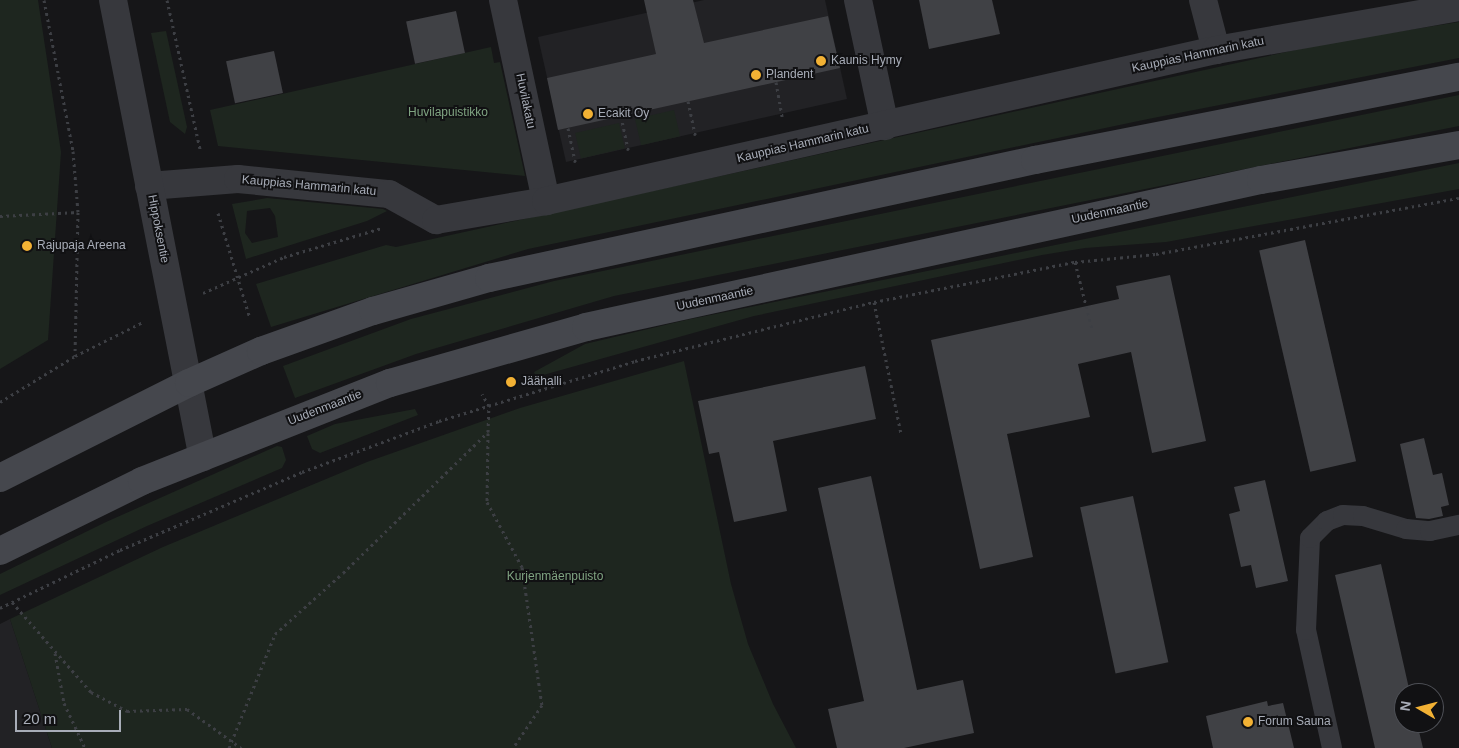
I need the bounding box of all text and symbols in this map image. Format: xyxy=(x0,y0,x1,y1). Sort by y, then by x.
street label: Kauppias Hammarin katu xyxy=(1131,34,1265,76)
place label: Kaunis Hymy xyxy=(831,54,902,68)
marker: Kaunis Hymy xyxy=(815,55,827,67)
place label: Plandent xyxy=(766,68,813,82)
marker: Plandent xyxy=(750,69,762,81)
street label: Huvilakatu xyxy=(512,72,538,130)
park label: Huvilapuistikko xyxy=(408,106,488,120)
place label: Ecakit Oy xyxy=(598,107,649,121)
marker: Ecakit Oy xyxy=(582,108,594,120)
street label: Kauppias Hammarin katu xyxy=(736,122,870,166)
street label: Kauppias Hammarin katu xyxy=(241,173,377,199)
street label: Hippoksentie xyxy=(144,194,172,264)
street label: Uudenmaantie xyxy=(1070,197,1150,227)
place label: Rajupaja Areena xyxy=(37,239,126,253)
marker: Rajupaja Areena xyxy=(21,240,33,252)
street label: Uudenmaantie xyxy=(675,284,755,314)
place label: Jäähalli xyxy=(521,375,562,389)
marker: Jäähalli xyxy=(505,376,517,388)
street label: Uudenmaantie xyxy=(286,387,364,429)
park label: Kurjenmäenpuisto xyxy=(507,570,603,584)
north arrow xyxy=(1394,683,1444,733)
scale bar xyxy=(18,700,124,732)
text: N xyxy=(1397,700,1414,712)
text: 20 m xyxy=(23,710,56,727)
place label: Forum Sauna xyxy=(1258,715,1331,729)
marker: Forum Sauna xyxy=(1242,716,1254,728)

